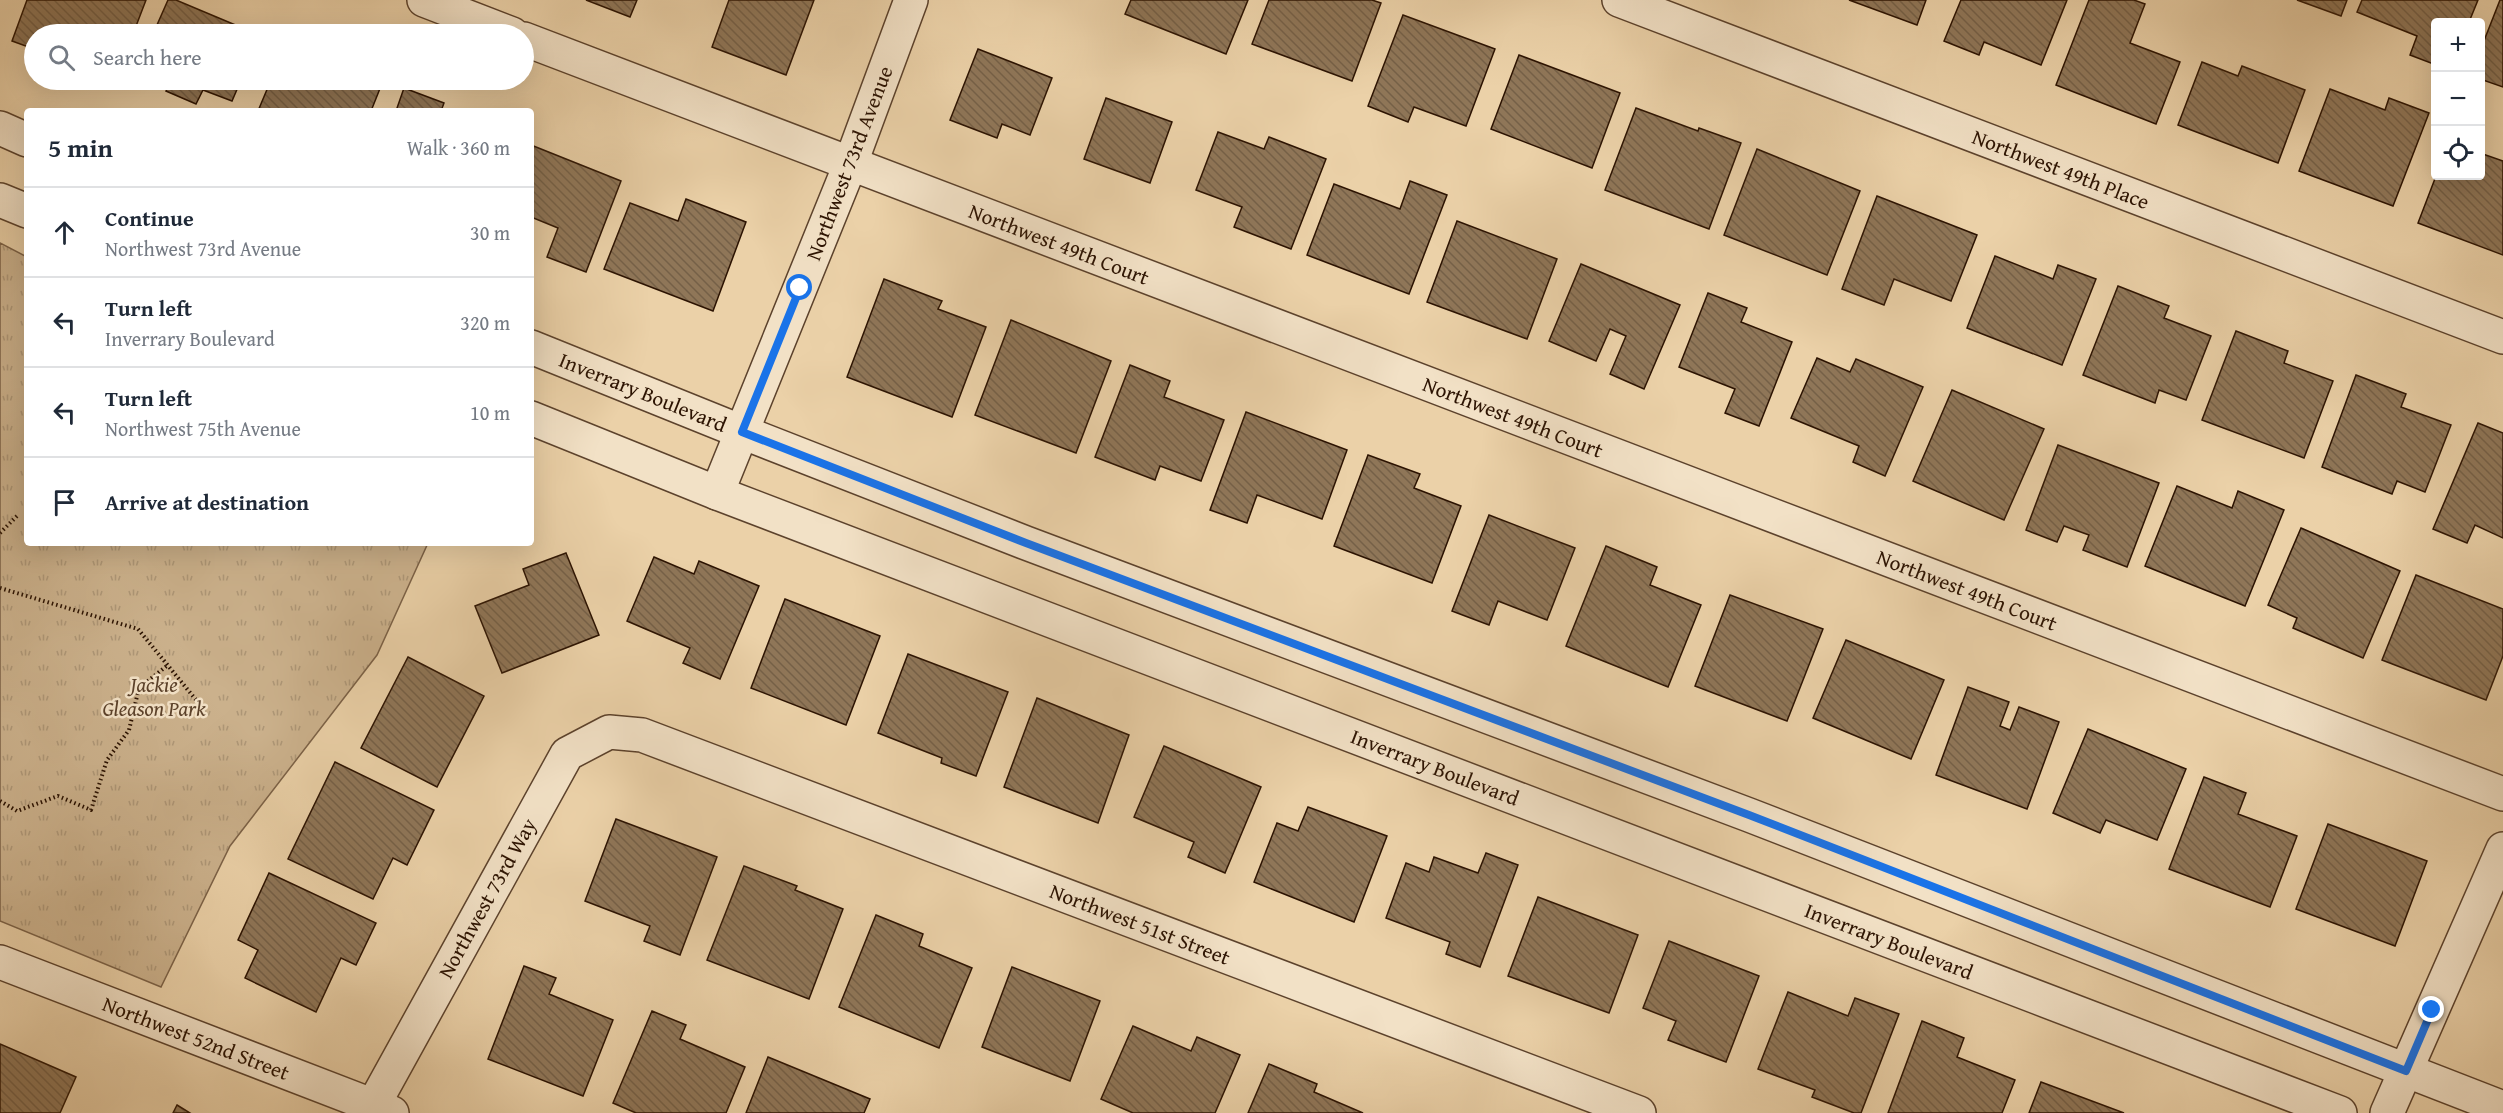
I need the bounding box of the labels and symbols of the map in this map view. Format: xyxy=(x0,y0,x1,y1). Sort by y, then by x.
street label: Northwest 73rd Avenue xyxy=(798,61,900,265)
street label: Northwest 49th Place xyxy=(1968,121,2154,217)
street label: Northwest 49th Court xyxy=(964,195,1154,293)
route start xyxy=(786,274,812,300)
street label: Inverrary Boulevard xyxy=(555,344,732,440)
street label: Northwest 49th Court xyxy=(1418,368,1608,466)
street label: Northwest 49th Court xyxy=(1872,541,2062,639)
park label: Jackie Gleason Park xyxy=(102,669,206,724)
street label: Inverrary Boulevard xyxy=(1346,721,1524,814)
street label: Northwest 73rd Way xyxy=(430,812,544,984)
street label: Northwest 51st Street xyxy=(1045,875,1235,973)
street label: Inverrary Boulevard xyxy=(1800,895,1978,988)
street label: Northwest 52nd Street xyxy=(98,988,295,1088)
route end xyxy=(2418,996,2444,1022)

